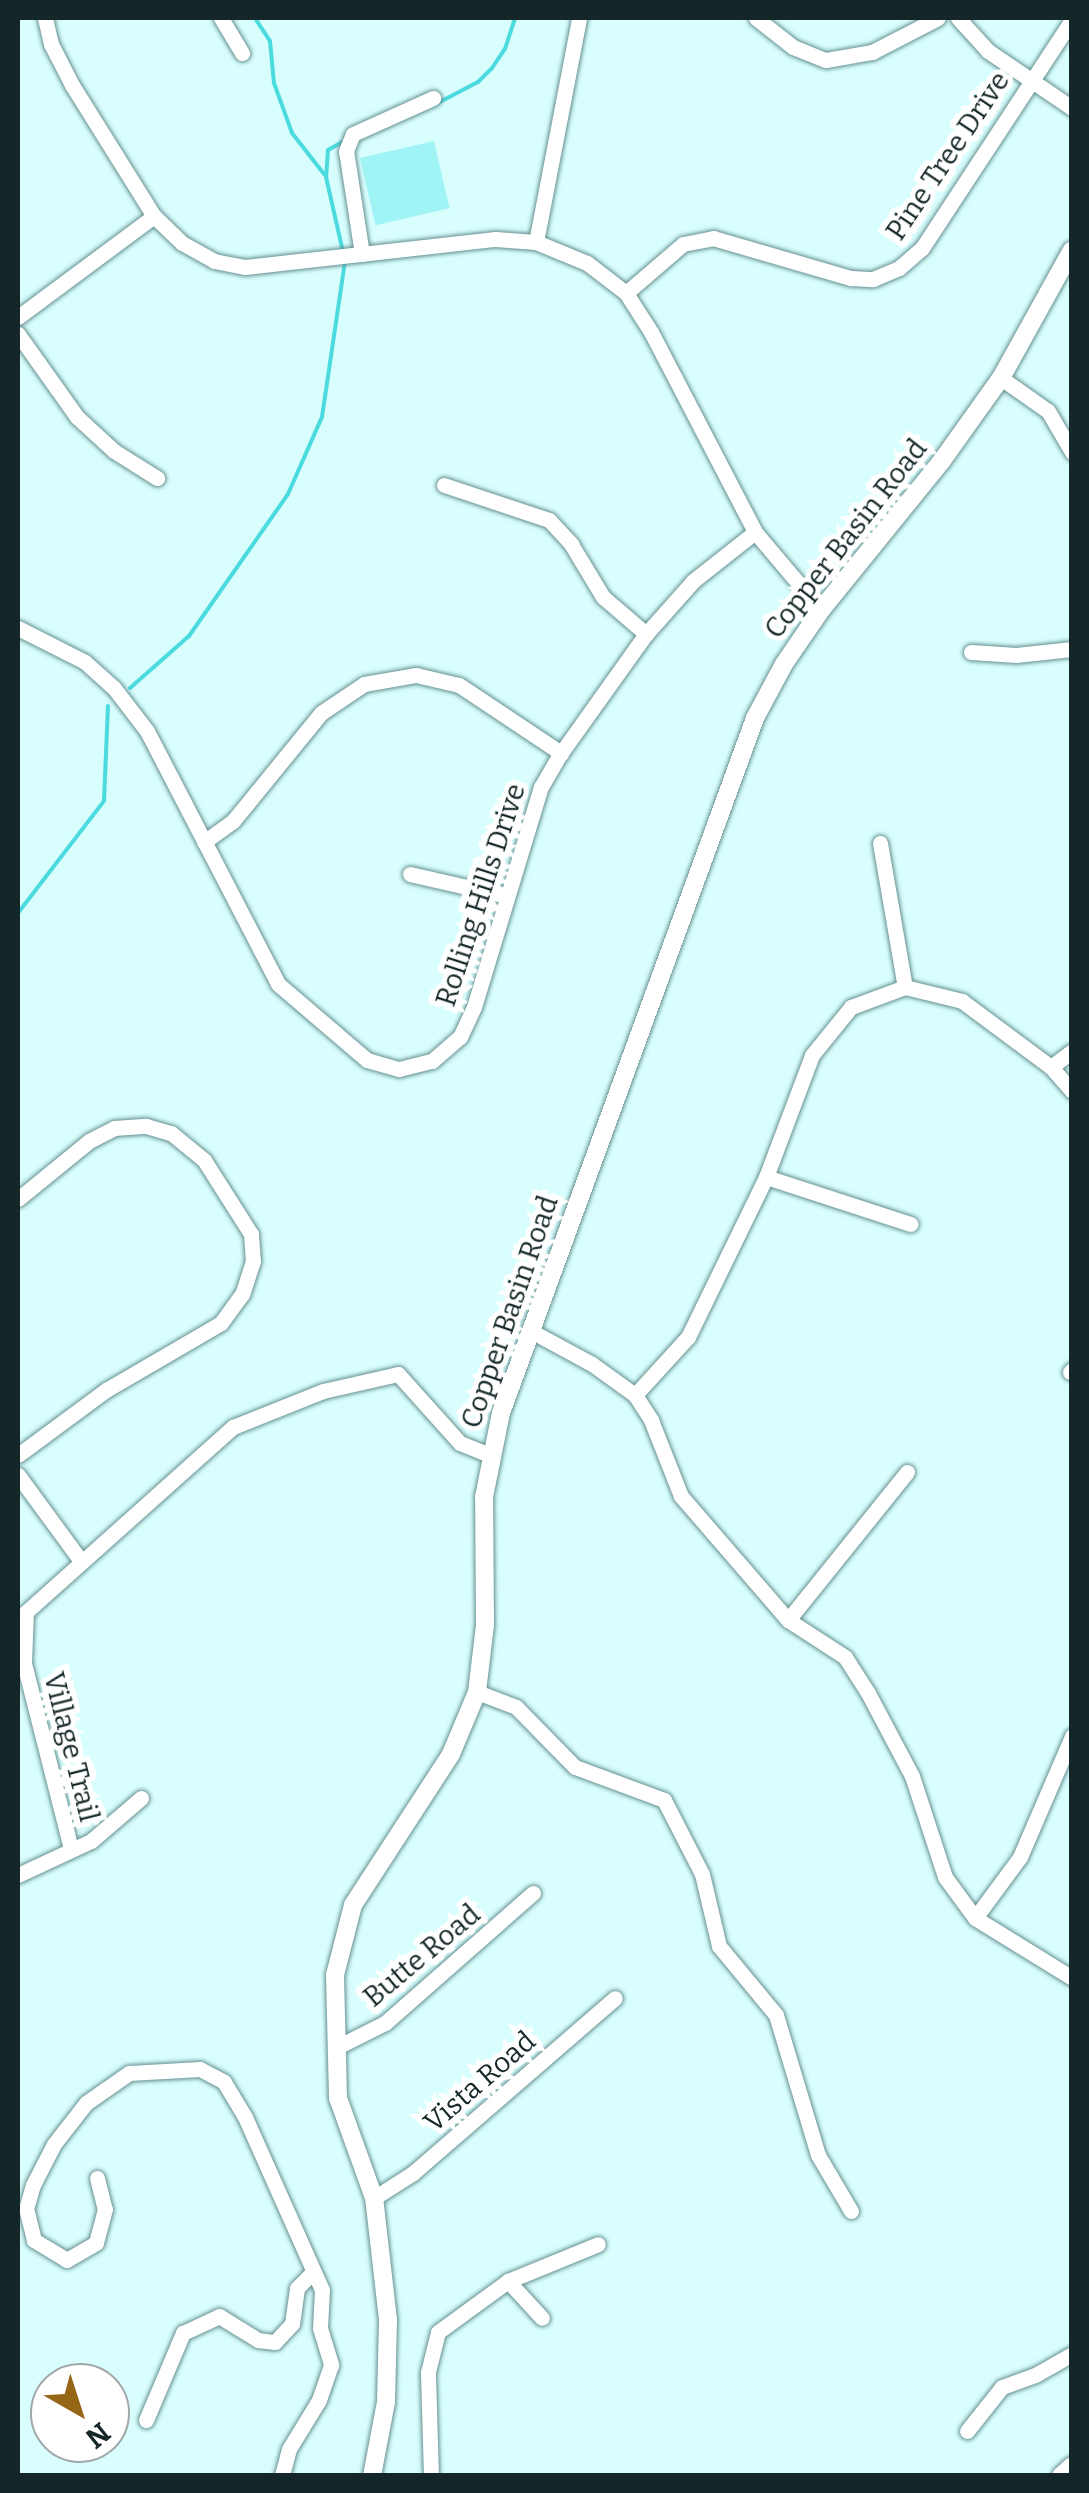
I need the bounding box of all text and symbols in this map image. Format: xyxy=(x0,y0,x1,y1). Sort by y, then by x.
street label: Pine Tree Drive xyxy=(879,65,1017,247)
street label: Copper Basin Road xyxy=(758,433,934,645)
street label: Rolling Hills Drive xyxy=(429,779,533,1011)
street label: Copper Basin Road xyxy=(454,1191,566,1433)
street label: Village Trail xyxy=(36,1669,106,1825)
street label: Butte Road xyxy=(357,1898,487,2014)
street label: Vista Road xyxy=(417,2025,543,2139)
north arrow xyxy=(30,2363,130,2463)
text: N xyxy=(79,2416,117,2455)

